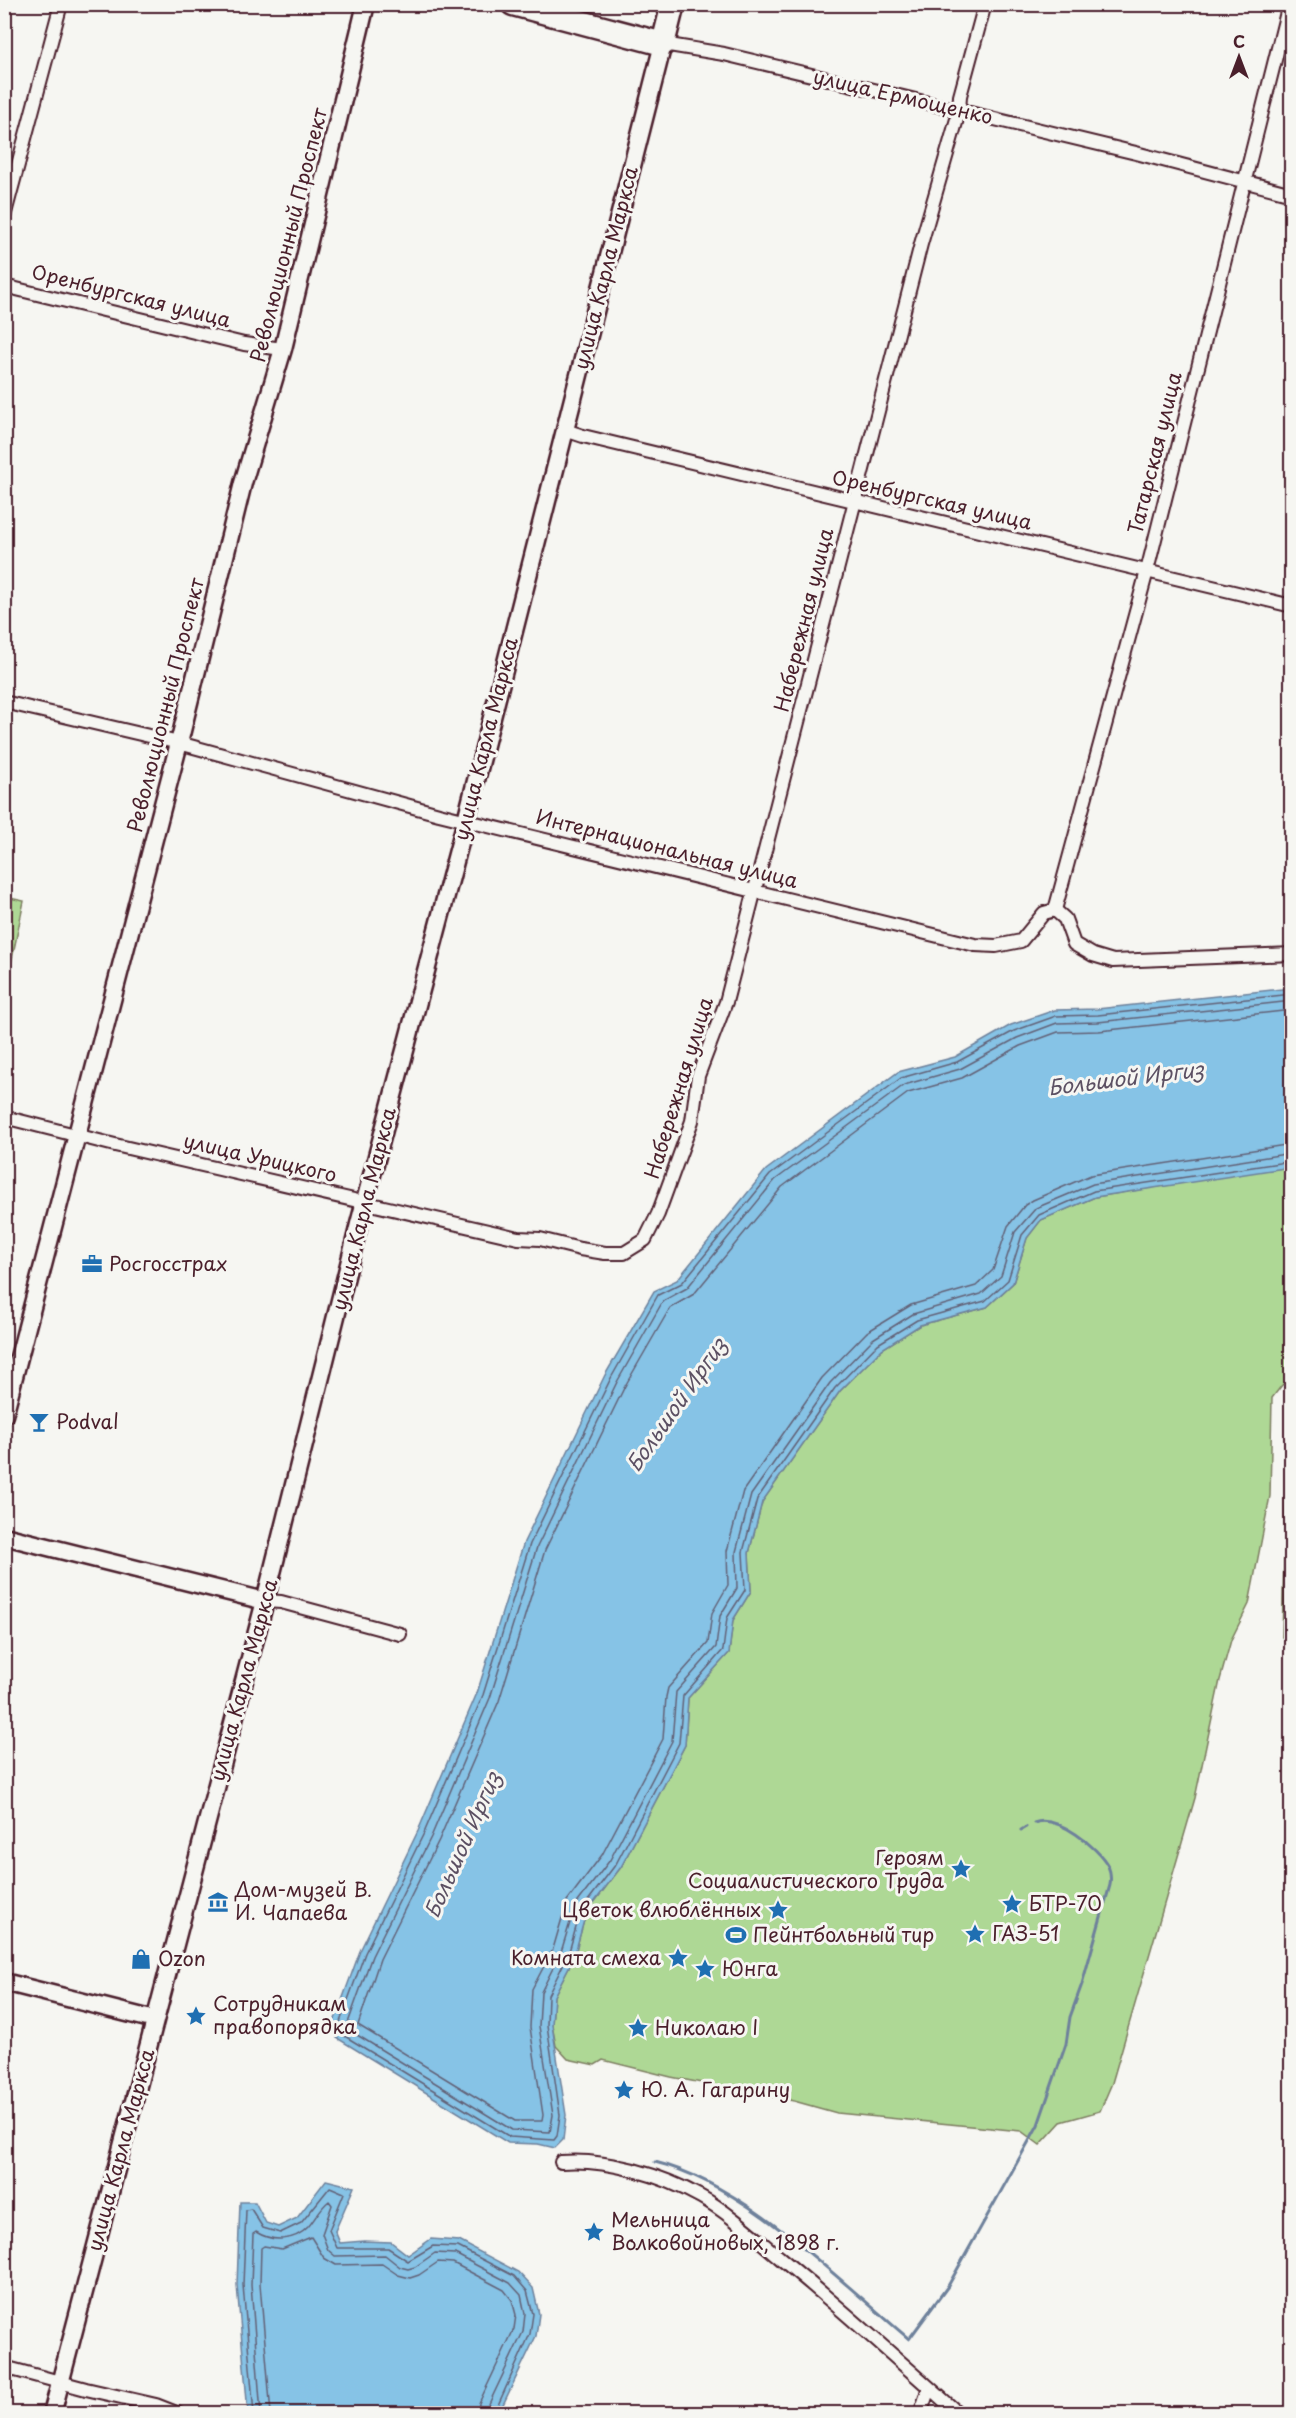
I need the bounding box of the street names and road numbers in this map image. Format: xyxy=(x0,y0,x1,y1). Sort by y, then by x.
street label: улица Ермощенко xyxy=(811,61,996,131)
street label: Революционный Проспект xyxy=(242,104,334,365)
street label: улица Карла Маркса xyxy=(565,162,645,373)
street label: Оренбургская улица xyxy=(28,256,234,334)
street label: Татарская улица xyxy=(1119,368,1189,537)
street label: Оренбургская улица xyxy=(829,461,1036,537)
street label: Набережная улица xyxy=(766,524,840,715)
street label: Революционный Проспект xyxy=(119,574,211,835)
street label: улица Карла Маркса xyxy=(445,633,525,844)
street label: Интернациональная улица xyxy=(533,801,802,895)
street label: Набережная улица xyxy=(636,993,720,1182)
street label: улица Карла Маркса xyxy=(323,1103,403,1314)
street label: улица Урицкого xyxy=(181,1125,340,1189)
street label: улица Карла Маркса xyxy=(202,1575,285,1784)
street label: улица Карла Маркса xyxy=(79,2045,162,2254)

